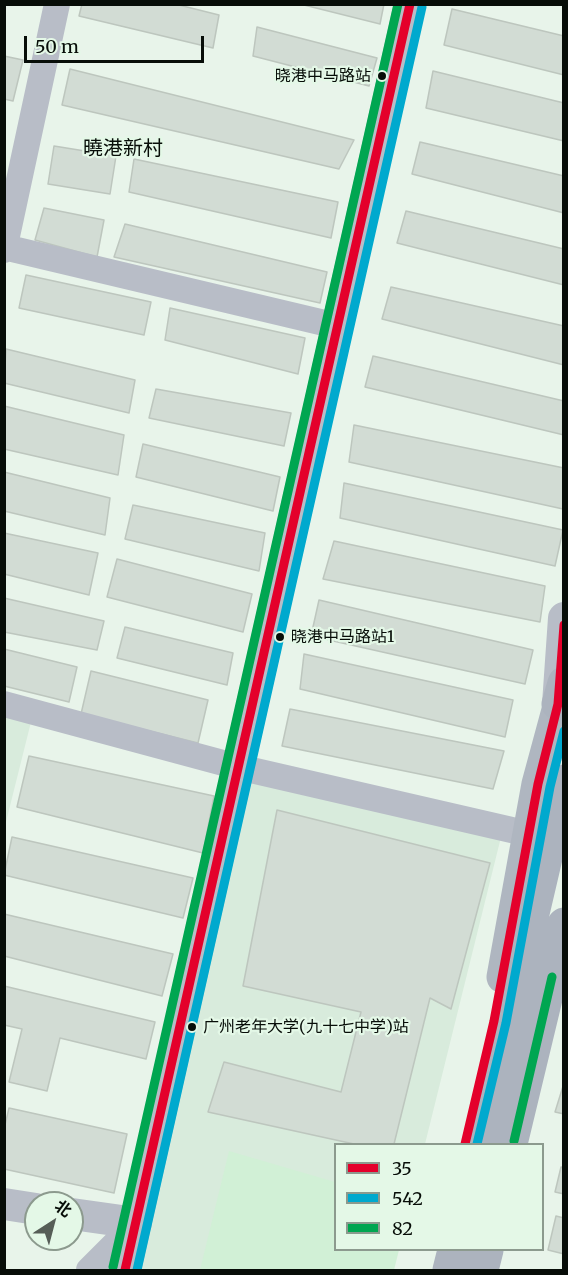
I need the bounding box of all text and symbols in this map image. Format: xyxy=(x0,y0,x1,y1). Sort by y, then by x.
scale bar xyxy=(27,24,207,62)
text: 50 m xyxy=(35,35,79,58)
place label: 晓港中马路站 xyxy=(275,66,371,86)
marker: 晓港中马路站 xyxy=(376,70,388,82)
district label: 曉港新村 xyxy=(83,137,163,161)
place label: 晓港中马路站1 xyxy=(291,627,394,647)
marker: 晓港中马路站1 xyxy=(274,631,286,643)
place label: 广州老年大学(九十七中学)站 xyxy=(203,1017,409,1037)
marker: 广州老年大学(九十七中学)站 xyxy=(186,1021,198,1033)
legend xyxy=(334,1143,544,1251)
text: 35 xyxy=(392,1157,412,1180)
text: 542 xyxy=(392,1187,423,1210)
north arrow xyxy=(24,1191,84,1251)
text: 北 xyxy=(51,1195,76,1221)
text: 82 xyxy=(392,1217,413,1240)

